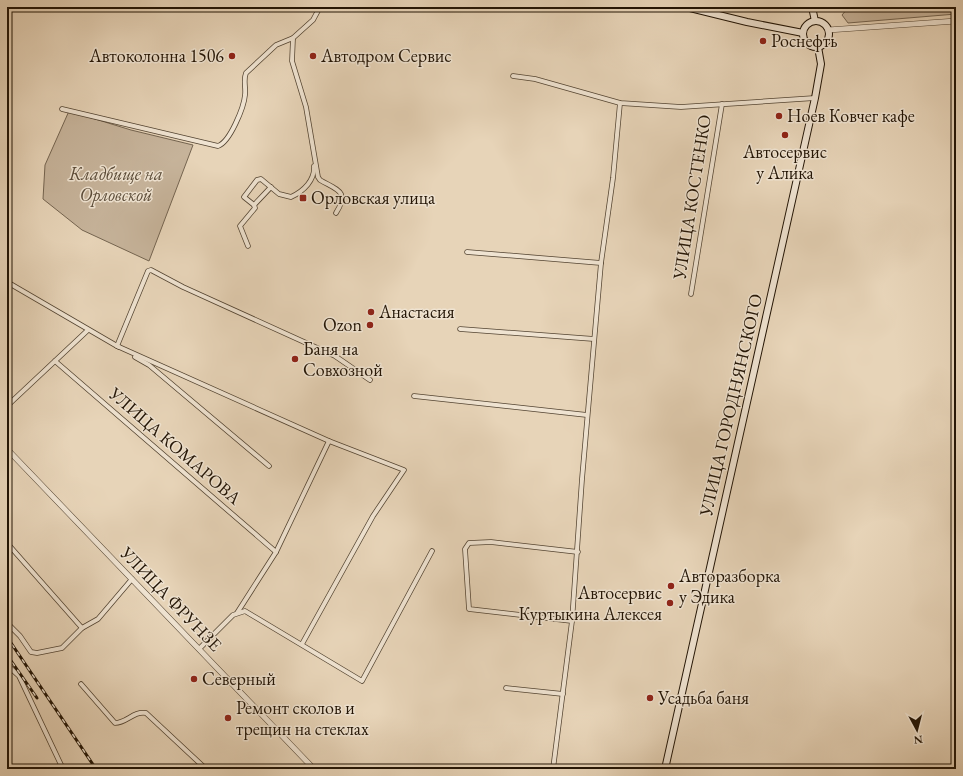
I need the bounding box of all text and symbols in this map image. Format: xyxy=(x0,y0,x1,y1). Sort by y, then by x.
place label: Роснефть xyxy=(771,29,837,52)
marker: Роснефть xyxy=(758,36,768,46)
place label: Автоколонна 1506 xyxy=(88,44,224,67)
place label: Автодром Сервис xyxy=(320,44,452,67)
marker: Автоколонна 1506 xyxy=(227,51,237,61)
marker: Автодром Сервис xyxy=(308,51,318,61)
place label: Ноев Ковчег кафе xyxy=(787,104,915,127)
marker: Ноев Ковчег кафе xyxy=(774,111,784,121)
street label: УЛИЦА КОСТЕНКО xyxy=(667,113,716,282)
marker: Автосервис у Алика xyxy=(780,130,790,140)
place label: Автосервис у Алика xyxy=(742,140,827,184)
park label: Кладбище на Орловской xyxy=(68,162,163,207)
place label: Орловская улица xyxy=(311,186,436,209)
marker: Орловская улица xyxy=(298,193,308,203)
street label: УЛИЦА ГОРОДНЯНСКОГО xyxy=(693,291,767,519)
place label: Анастасия xyxy=(378,300,455,323)
marker: Анастасия xyxy=(366,307,376,317)
place label: Ozon xyxy=(323,313,362,336)
marker: Ozon xyxy=(365,320,375,330)
place label: Баня на Совхозной xyxy=(303,337,383,381)
marker: Баня на Совхозной xyxy=(290,354,300,364)
street label: УЛИЦА КОМАРОВА xyxy=(104,381,247,510)
street label: УЛИЦА ФРУНЗЕ xyxy=(115,541,227,656)
place label: Авторазборка у Эдика xyxy=(678,564,781,608)
place label: Автосервис Куртыкина Алексея xyxy=(519,581,662,625)
marker: Авторазборка у Эдика xyxy=(666,581,676,591)
marker: Автосервис Куртыкина Алексея xyxy=(665,598,675,608)
place label: Северный xyxy=(202,667,276,690)
marker: Северный xyxy=(189,674,199,684)
place label: Усадьба баня xyxy=(657,686,749,709)
marker: Усадьба баня xyxy=(645,693,655,703)
place label: Ремонт сколов и трещин на стеклах xyxy=(236,696,369,740)
north arrow xyxy=(897,710,937,750)
marker: Ремонт сколов и трещин на стеклах xyxy=(223,713,233,723)
text: N xyxy=(913,732,923,747)

